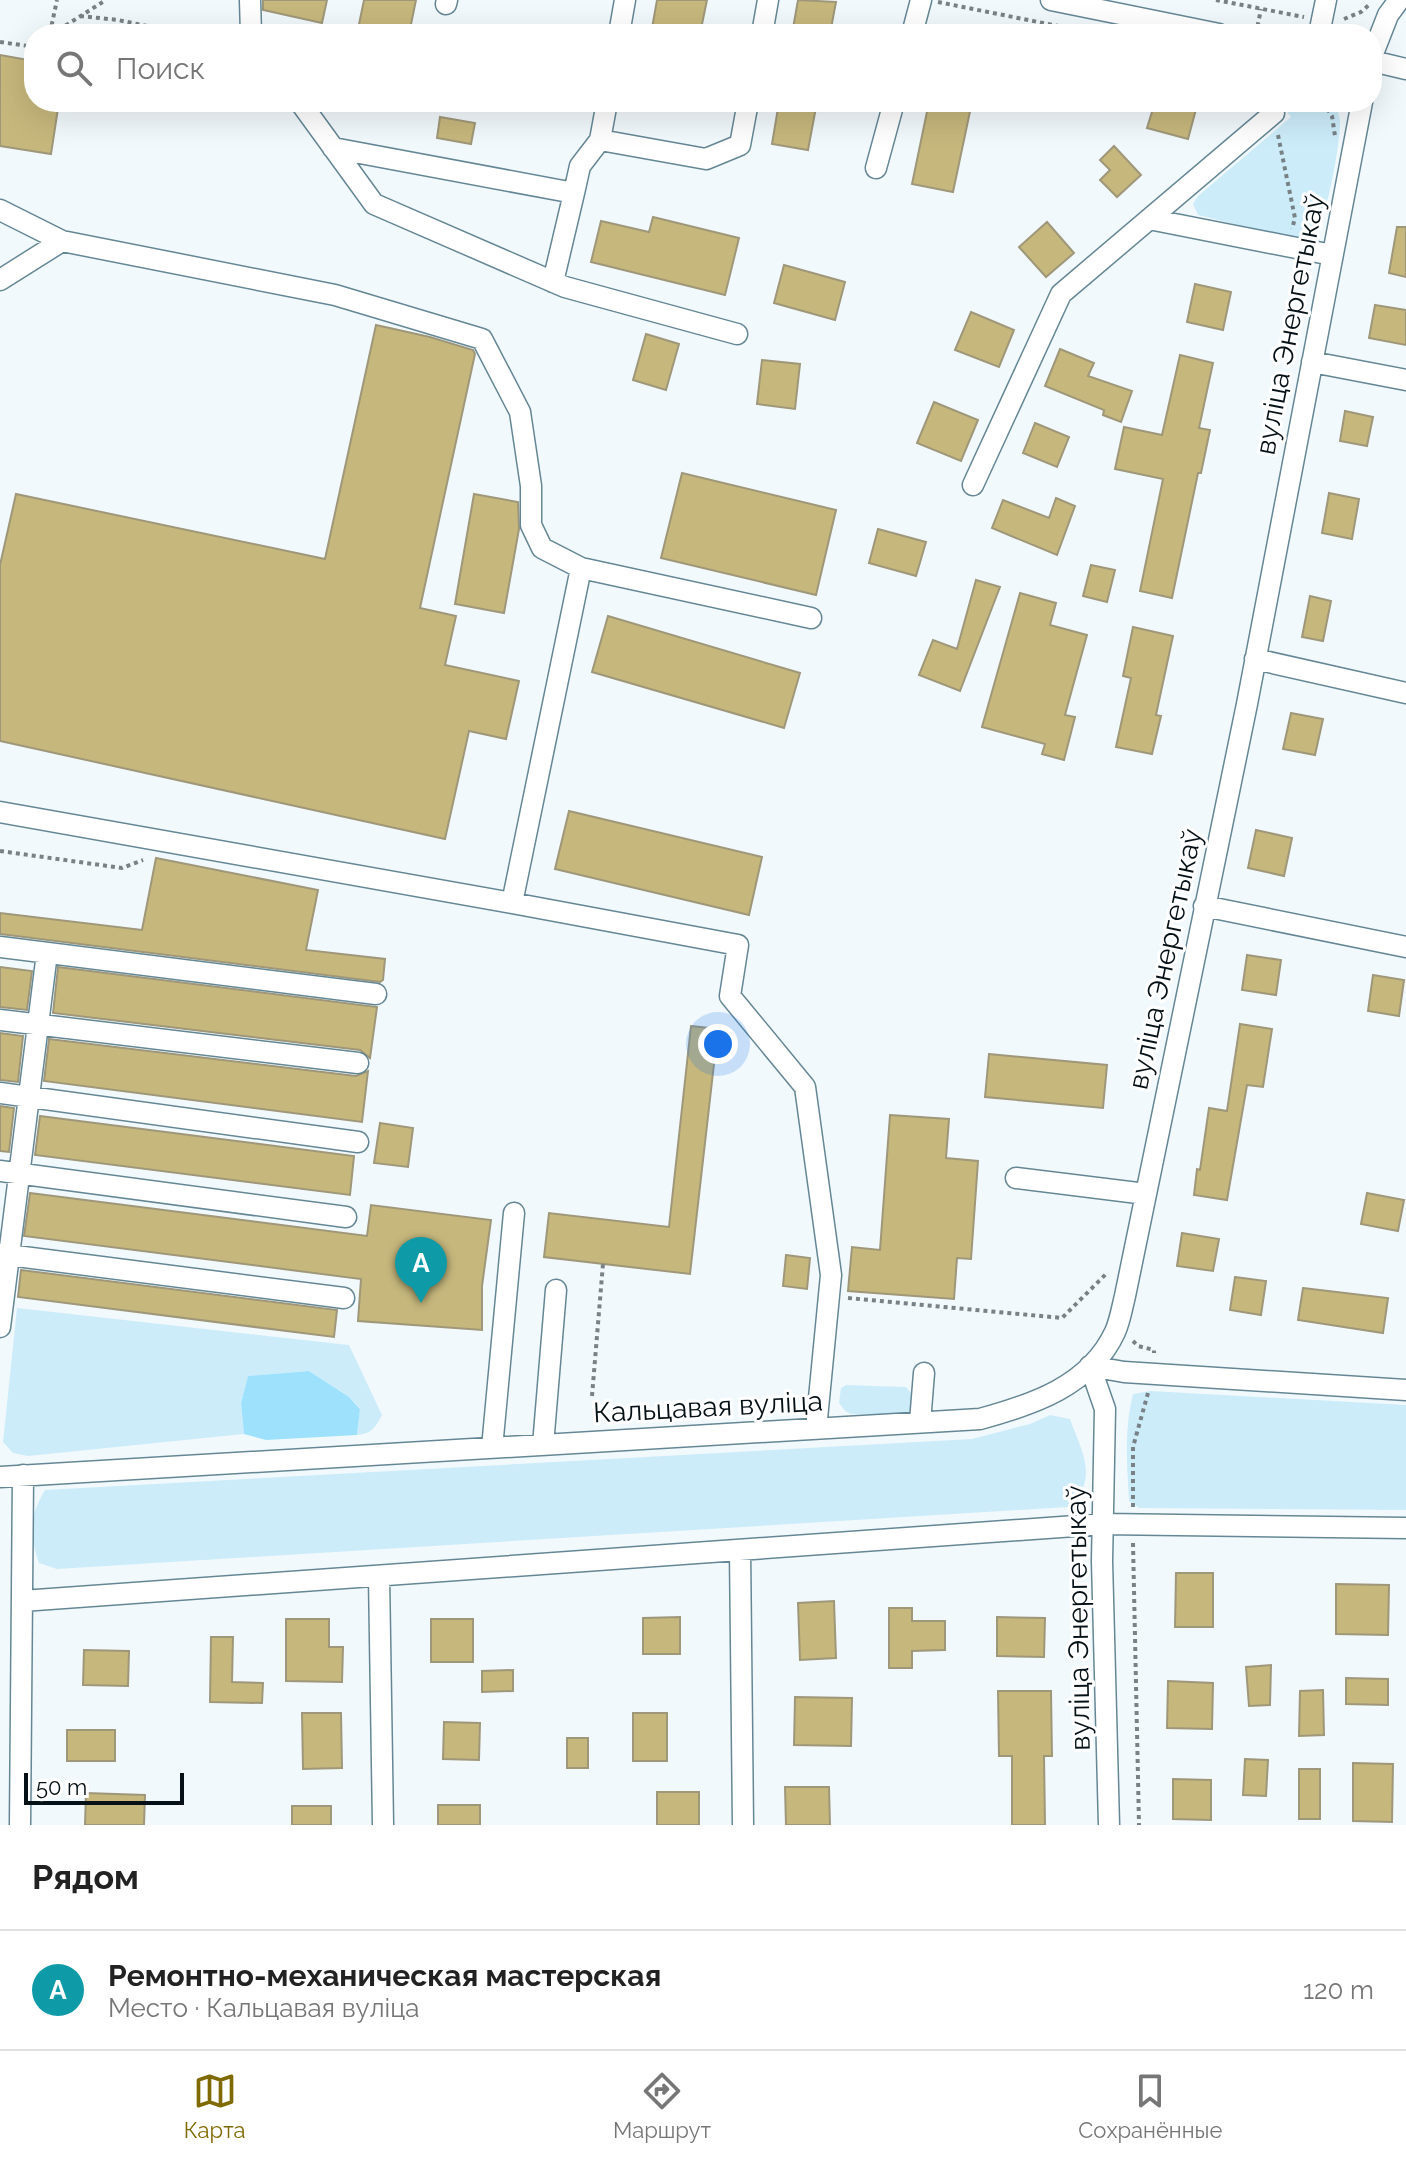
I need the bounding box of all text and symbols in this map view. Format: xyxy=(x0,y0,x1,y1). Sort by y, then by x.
search box xyxy=(24,24,1382,112)
icon: search xyxy=(52,46,96,90)
text: Поиск xyxy=(116,51,205,86)
street label: вуліца Энергетыкаў xyxy=(1248,191,1332,457)
street label: вуліца Энергетыкаў xyxy=(1121,826,1209,1092)
your location xyxy=(698,1024,738,1064)
pin: A xyxy=(395,1237,447,1303)
street label: Кальцавая вуліца xyxy=(592,1385,824,1429)
street label: вуліца Энергетыкаў xyxy=(1059,1485,1097,1751)
scale bar xyxy=(24,1769,184,1805)
text: 50 m xyxy=(36,1774,87,1800)
text: Рядом xyxy=(32,1857,139,1897)
text: Ремонтно-механическая мастерская xyxy=(108,1958,661,1993)
text: A xyxy=(49,1975,67,2005)
text: 120 m xyxy=(1303,1975,1374,2005)
text: Место · Кальцавая вуліца xyxy=(108,1993,419,2023)
tab: Карта xyxy=(184,2069,246,2143)
tab: Маршрут xyxy=(613,2069,711,2143)
tab: Сохранённые xyxy=(1078,2069,1222,2143)

